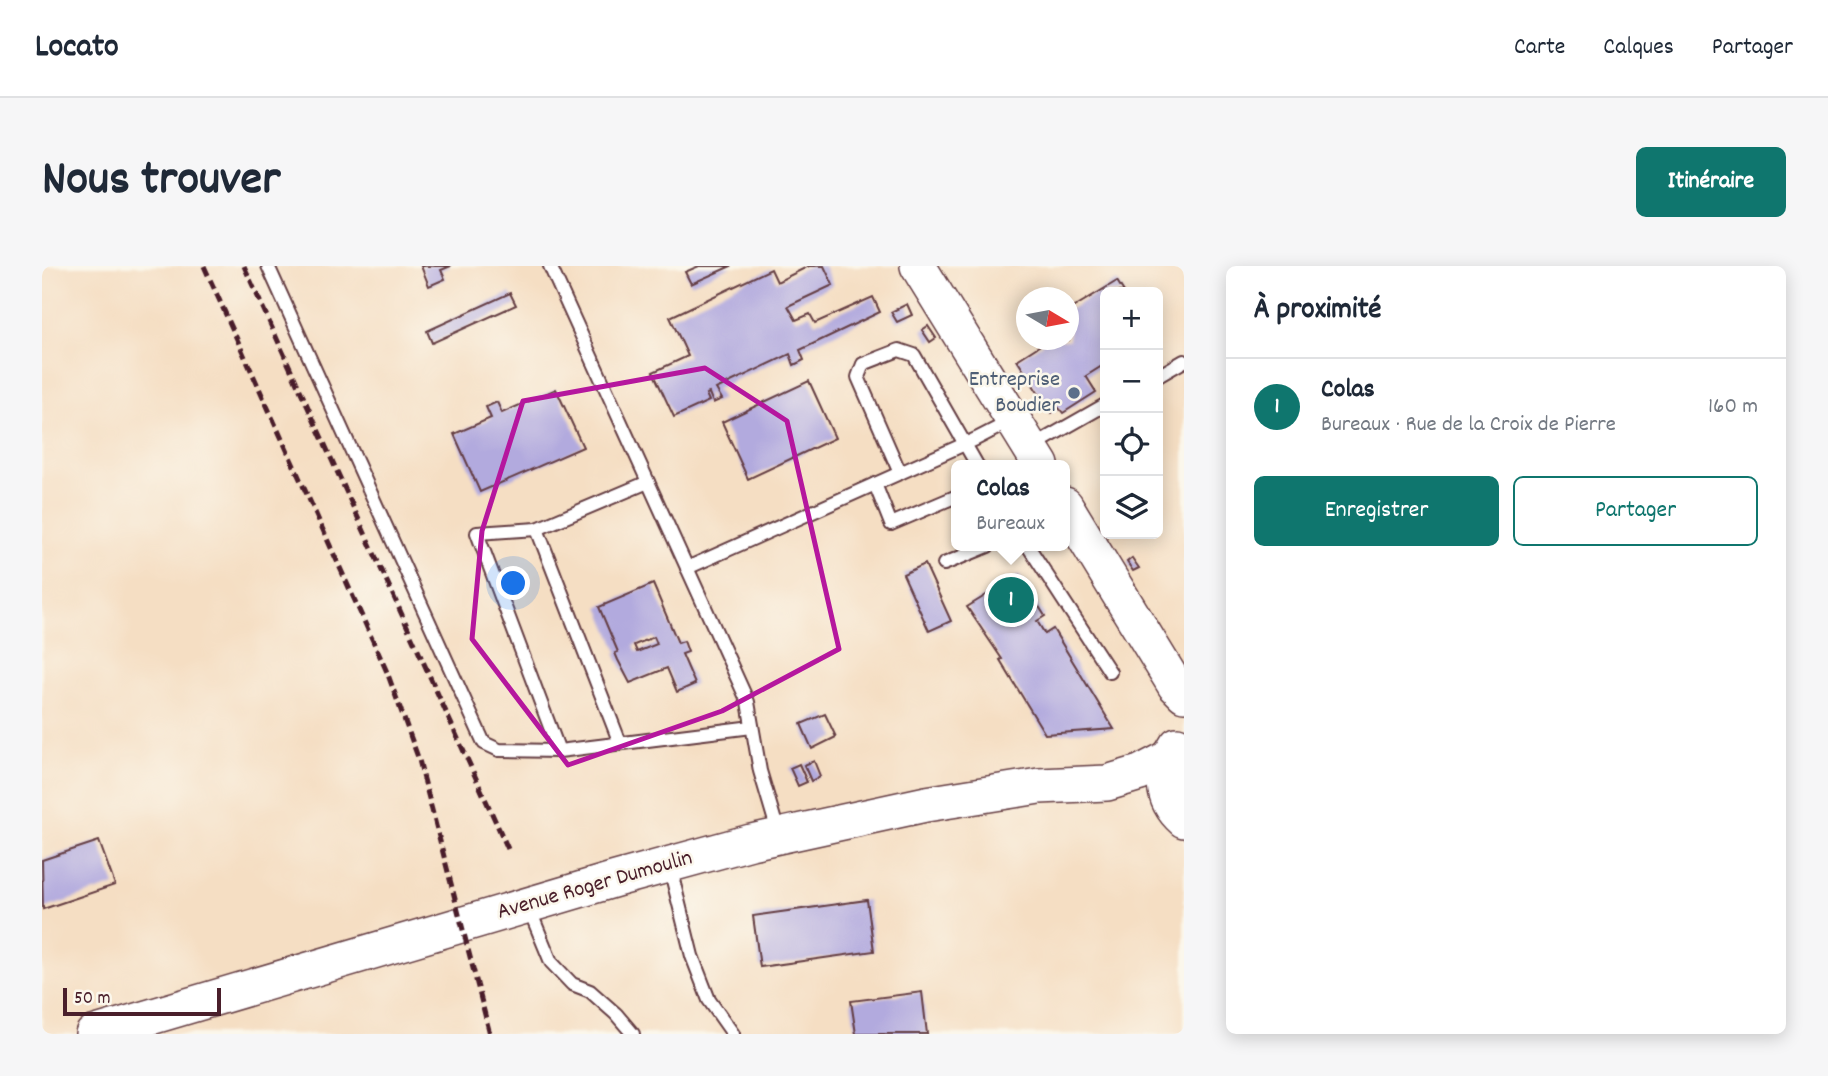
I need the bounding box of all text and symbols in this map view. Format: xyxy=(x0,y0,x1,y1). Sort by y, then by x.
text: Locato xyxy=(35,25,119,72)
text: Carte xyxy=(1514,31,1565,65)
text: Calques xyxy=(1603,31,1674,65)
text: Partager xyxy=(1712,31,1793,65)
text: Nous trouver xyxy=(42,147,280,217)
button: Itinéraire xyxy=(1636,147,1786,217)
north arrow xyxy=(1016,287,1079,350)
map controls xyxy=(1100,287,1163,539)
button: + xyxy=(1100,287,1163,350)
text: À proximité xyxy=(1254,290,1381,333)
button: − xyxy=(1100,350,1163,413)
place label: Entreprise Boudier xyxy=(969,364,1060,423)
text: Colas xyxy=(1321,372,1375,409)
marker: Entreprise Boudier xyxy=(1066,385,1082,401)
text: 1 xyxy=(1274,391,1280,424)
text: 160 m xyxy=(1708,391,1758,424)
text: Bureaux · Rue de la Croix de Pierre xyxy=(1321,409,1616,442)
button: locate xyxy=(1100,413,1163,476)
popup xyxy=(951,460,1070,551)
text: Colas xyxy=(976,471,1030,508)
button: layers xyxy=(1100,476,1163,539)
button: Enregistrer xyxy=(1254,476,1499,546)
button: Partager xyxy=(1513,476,1758,546)
text: Bureaux xyxy=(976,508,1045,541)
your location xyxy=(496,566,530,600)
pin: 1 xyxy=(988,574,1034,626)
street label: Avenue Roger Dumoulin xyxy=(494,842,696,930)
scale bar xyxy=(63,985,220,1017)
text: 50 m xyxy=(74,986,111,1013)

